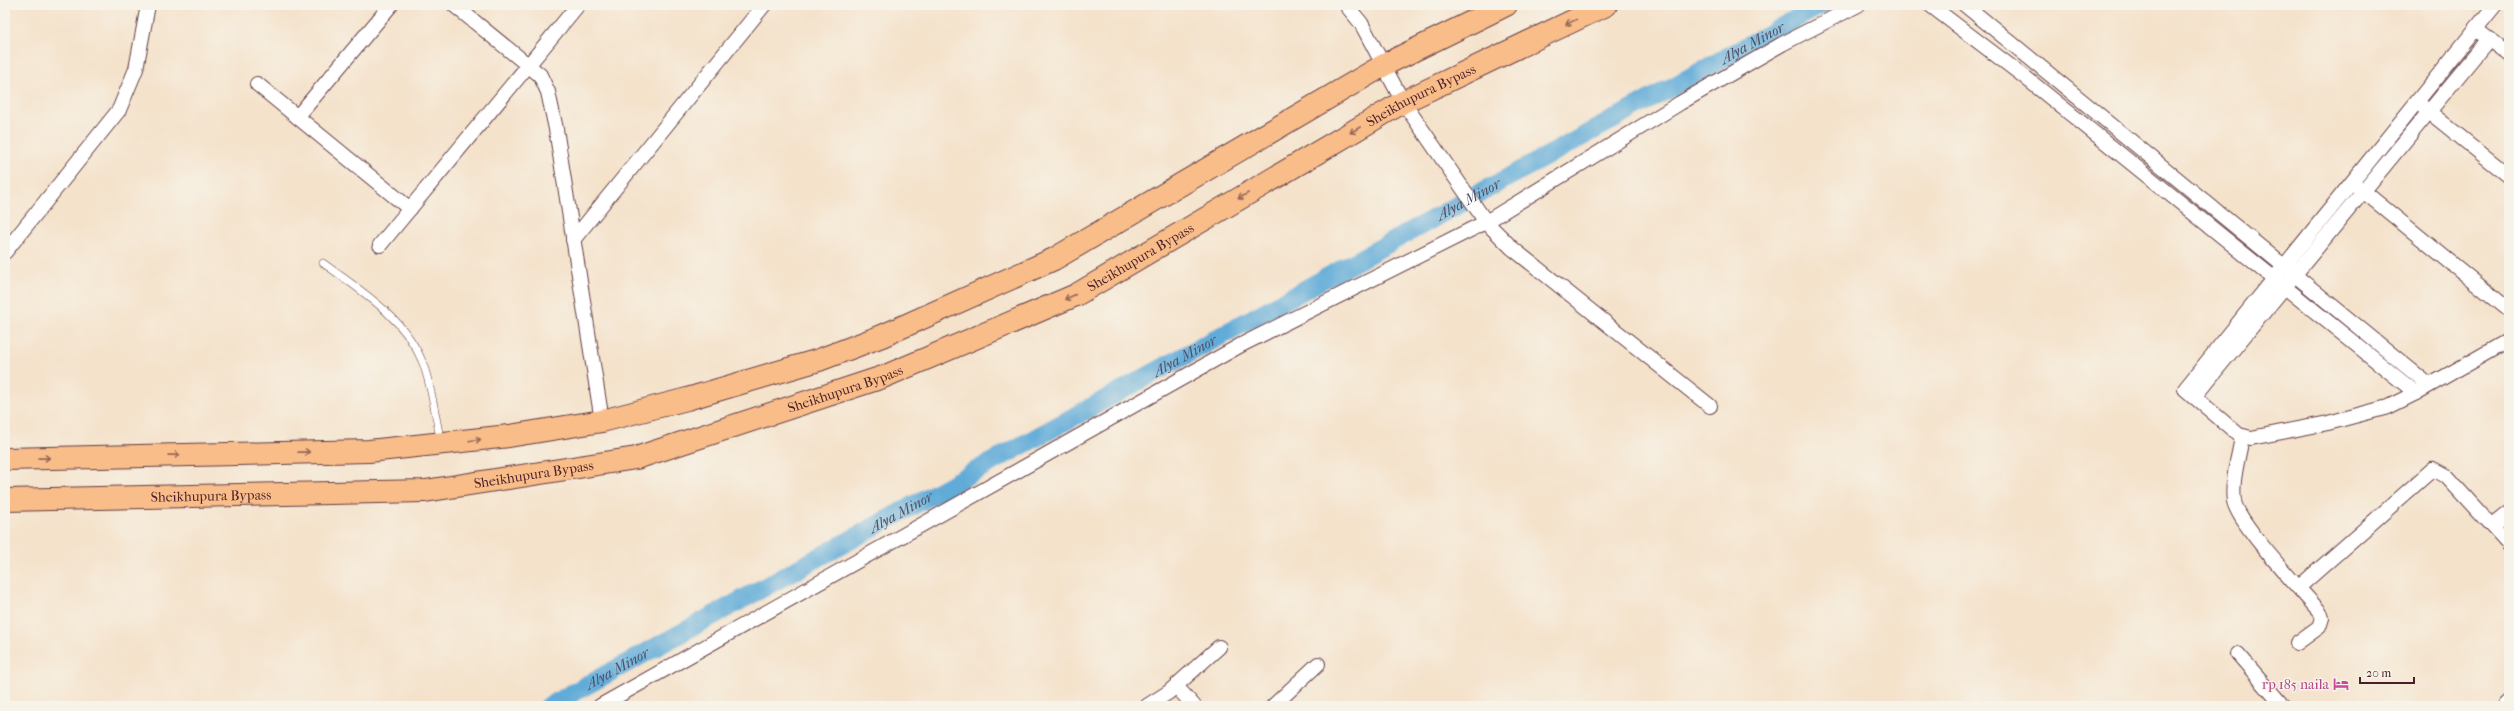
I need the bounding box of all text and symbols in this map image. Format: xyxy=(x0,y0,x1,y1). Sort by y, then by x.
water label: Alya Minor xyxy=(1716,17,1789,69)
one-way arrow xyxy=(1565,19,1577,26)
street label: Sheikhupura Bypass xyxy=(1363,60,1478,130)
one-way arrow xyxy=(1349,127,1361,135)
water label: Alya Minor xyxy=(1432,174,1505,225)
one-way arrow xyxy=(1237,193,1249,201)
street label: Sheikhupura Bypass xyxy=(1084,219,1197,295)
one-way arrow xyxy=(1064,294,1076,301)
water label: Alya Minor xyxy=(1148,330,1221,381)
street label: Sheikhupura Bypass xyxy=(785,361,905,416)
one-way arrow xyxy=(468,436,481,444)
one-way arrow xyxy=(297,448,310,456)
one-way arrow xyxy=(167,451,180,459)
one-way arrow xyxy=(37,454,50,461)
street label: Sheikhupura Bypass xyxy=(473,456,595,492)
street label: Sheikhupura Bypass xyxy=(150,486,272,505)
water label: Alya Minor xyxy=(864,487,937,538)
water label: Alya Minor xyxy=(580,643,654,694)
scale bar xyxy=(2360,659,2414,685)
text: 20 m xyxy=(2366,666,2391,680)
hotel icon: rp 185 naila xyxy=(2332,675,2350,693)
place label: rp 185 naila xyxy=(2262,676,2330,693)

